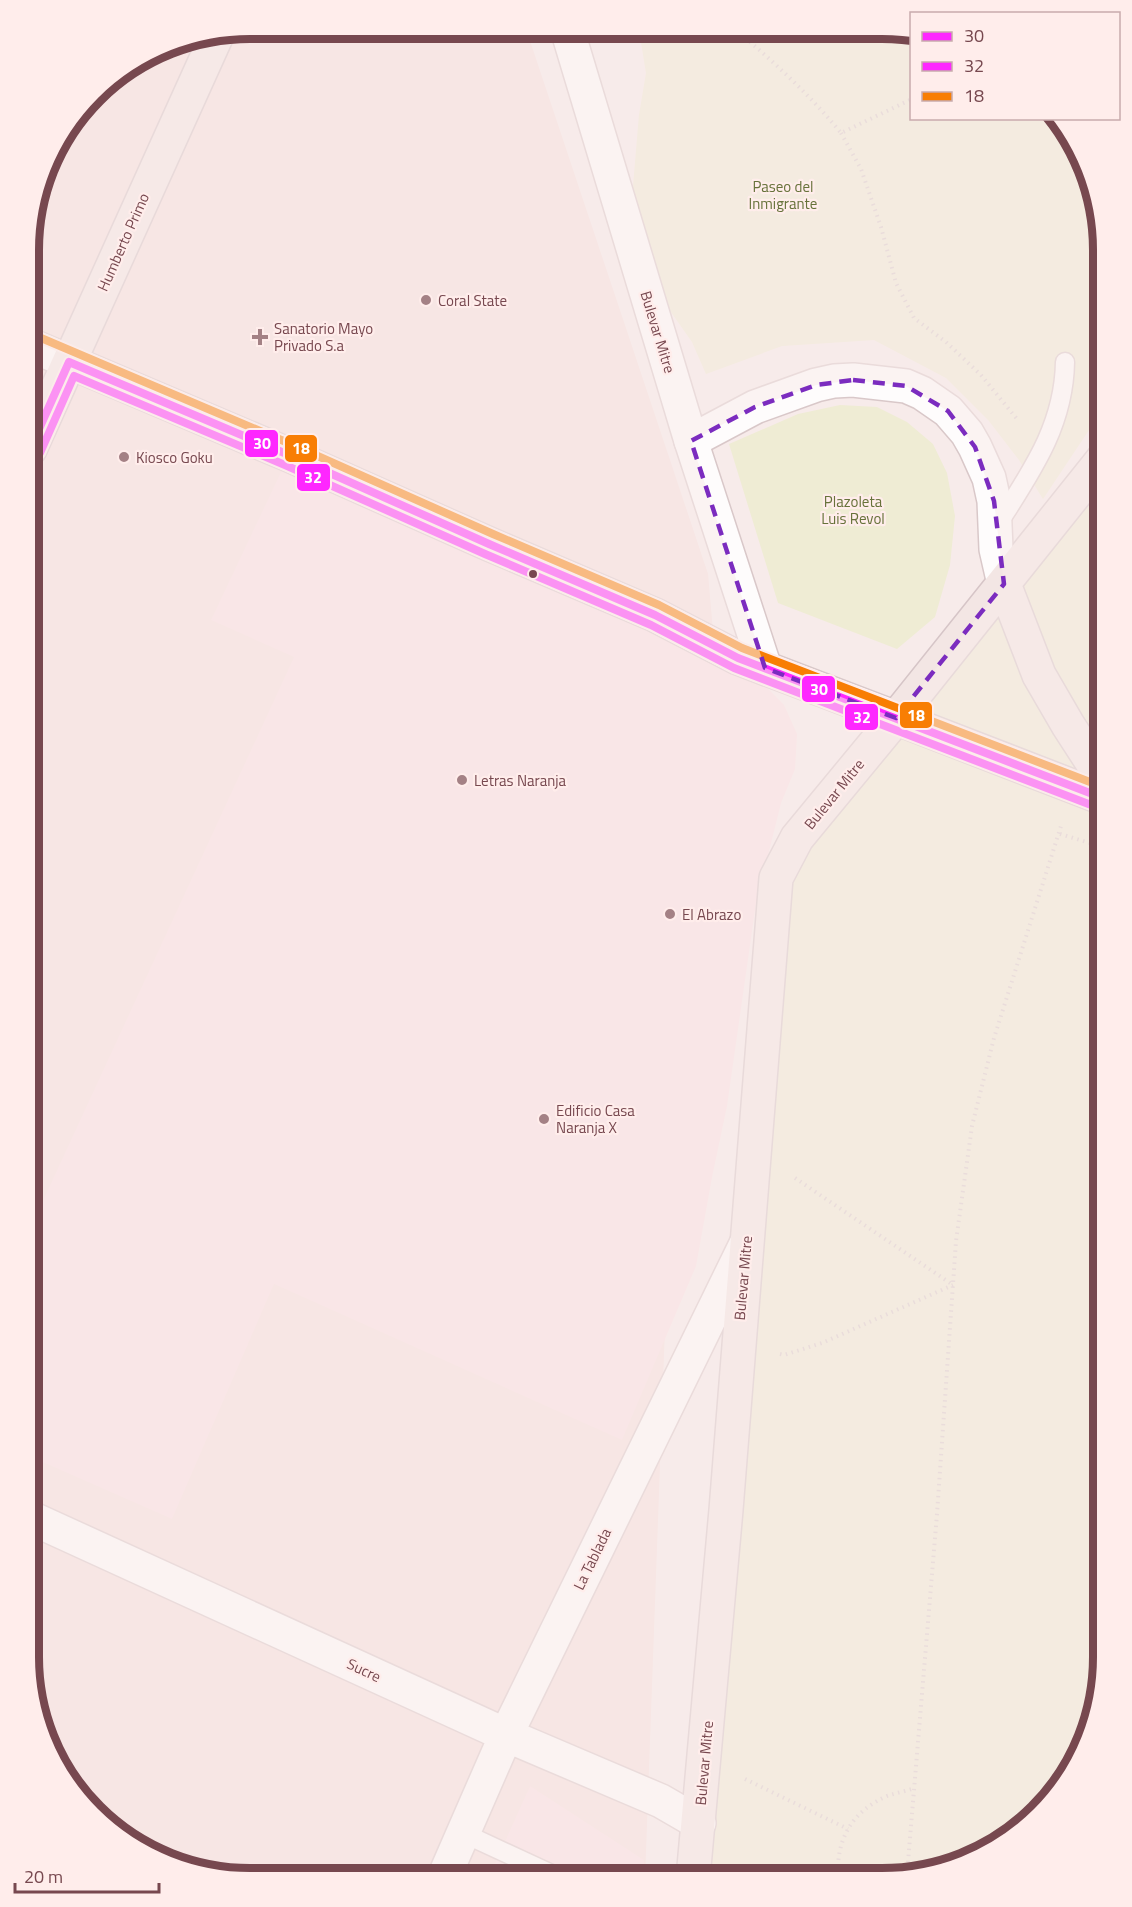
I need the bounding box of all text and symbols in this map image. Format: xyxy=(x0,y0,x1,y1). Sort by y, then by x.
legend xyxy=(910,12,1120,120)
text: 30 xyxy=(964,22,984,49)
text: 32 xyxy=(964,52,984,79)
text: 18 xyxy=(964,82,984,109)
park label: Paseo del Inmigrante xyxy=(749,175,817,215)
street label: Humberto Primo xyxy=(91,189,155,295)
street label: Bulevar Mitre xyxy=(635,288,681,376)
place label: Coral State xyxy=(438,289,507,312)
marker: Coral State xyxy=(419,293,433,307)
place label: Sanatorio Mayo Privado S.a xyxy=(274,317,373,357)
marker: Sanatorio Mayo Privado S.a xyxy=(251,328,269,346)
line badge: 30 xyxy=(244,429,279,458)
text: 30 xyxy=(253,431,271,455)
line badge: 18 xyxy=(284,434,318,463)
text: 18 xyxy=(292,436,310,460)
place label: Kiosco Goku xyxy=(136,446,213,469)
marker: Kiosco Goku xyxy=(117,450,131,464)
line badge: 32 xyxy=(296,463,331,492)
text: 32 xyxy=(304,465,322,489)
park label: Plazoleta Luis Revol xyxy=(821,490,885,530)
unlabelled marker xyxy=(527,568,539,580)
line badge: 30 xyxy=(801,675,836,703)
text: 30 xyxy=(810,677,828,701)
line badge: 18 xyxy=(899,701,933,729)
line badge: 32 xyxy=(844,703,879,731)
text: 18 xyxy=(907,703,925,727)
text: 32 xyxy=(853,705,871,729)
street label: Bulevar Mitre xyxy=(798,754,870,834)
place label: Letras Naranja xyxy=(474,769,567,792)
marker: Letras Naranja xyxy=(455,773,469,787)
place label: El Abrazo xyxy=(682,903,741,926)
marker: El Abrazo xyxy=(663,907,677,921)
place label: Edificio Casa Naranja X xyxy=(556,1099,635,1139)
marker: Edificio Casa Naranja X xyxy=(537,1112,551,1126)
street label: Bulevar Mitre xyxy=(728,1235,758,1321)
street label: La Tablada xyxy=(567,1524,617,1594)
street label: Sucre xyxy=(343,1652,385,1688)
street label: Bulevar Mitre xyxy=(689,1720,719,1806)
scale bar xyxy=(15,1856,159,1894)
text: 20 m xyxy=(24,1863,63,1890)

